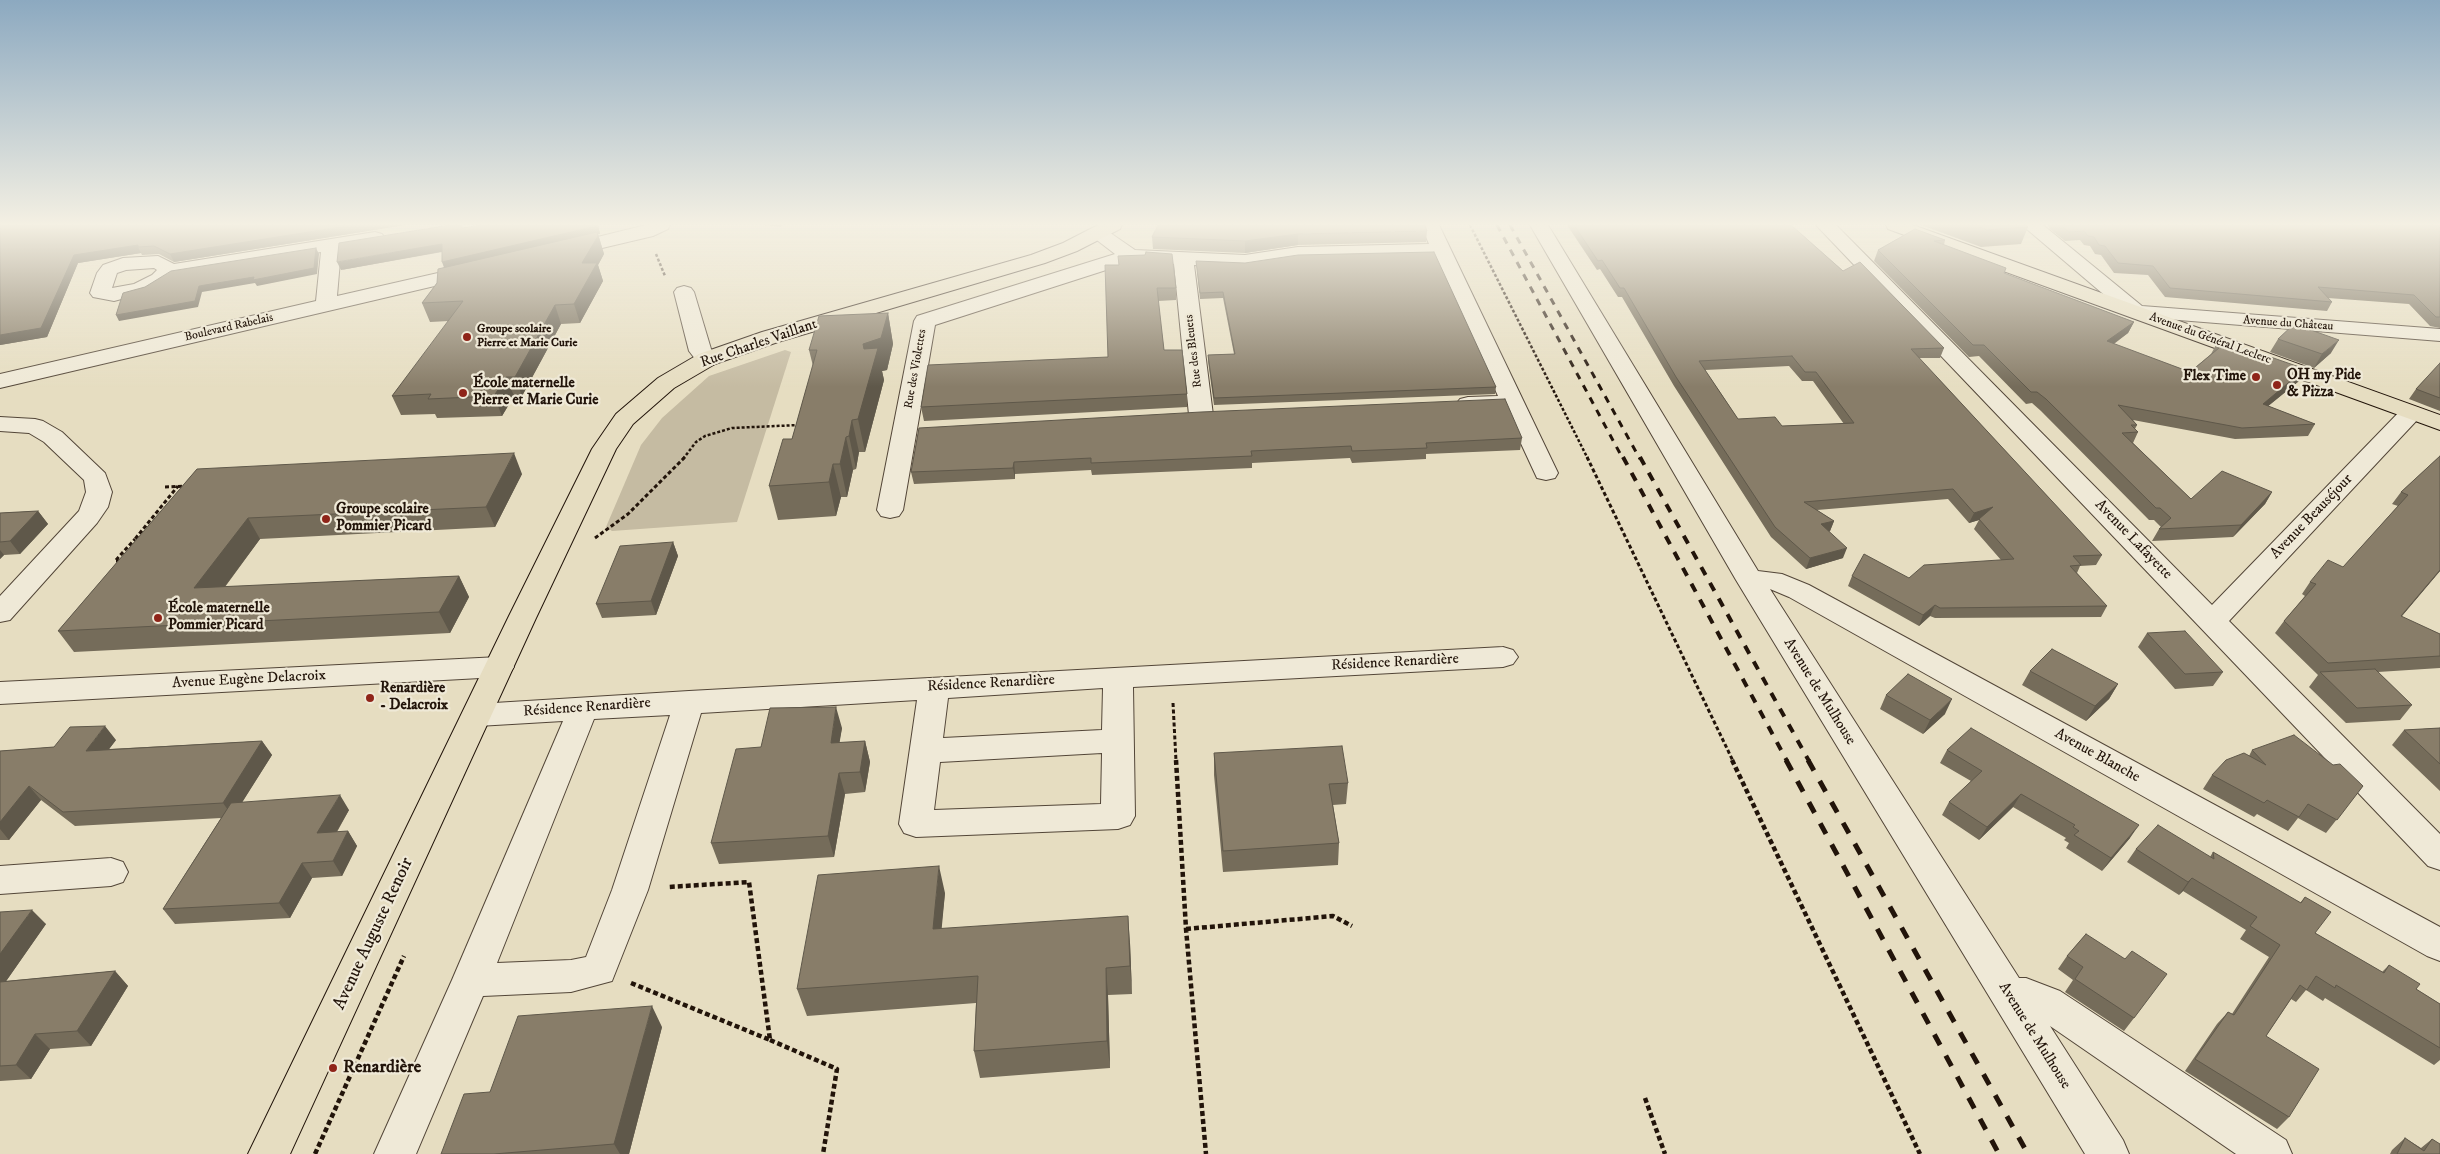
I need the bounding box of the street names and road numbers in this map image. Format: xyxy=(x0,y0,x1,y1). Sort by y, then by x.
street label: Avenue du Général Leclerc xyxy=(2147,310,2273,368)
street label: Boulevard Rabelais xyxy=(183,311,275,345)
street label: Rue des Bleuets xyxy=(1182,314,1206,388)
street label: Avenue du Château xyxy=(2242,314,2334,334)
street label: Rue Charles Vaillant xyxy=(698,316,820,372)
street label: Rue des Violettes xyxy=(902,328,930,410)
street label: Avenue Beauséjour xyxy=(2267,471,2357,563)
street label: Avenue Lafayette xyxy=(2090,496,2176,584)
street label: Avenue de Mulhouse xyxy=(1779,635,1859,749)
street label: Résidence Renardière xyxy=(1331,651,1459,675)
street label: Avenue Eugène Delacroix xyxy=(172,667,326,693)
street label: Résidence Renardière xyxy=(927,672,1055,696)
street label: Résidence Renardière xyxy=(523,695,651,721)
street label: Avenue Blanche xyxy=(2051,725,2143,787)
street label: Avenue Auguste Renoir xyxy=(329,855,419,1013)
street label: Avenue de Mulhouse xyxy=(1994,979,2074,1093)

